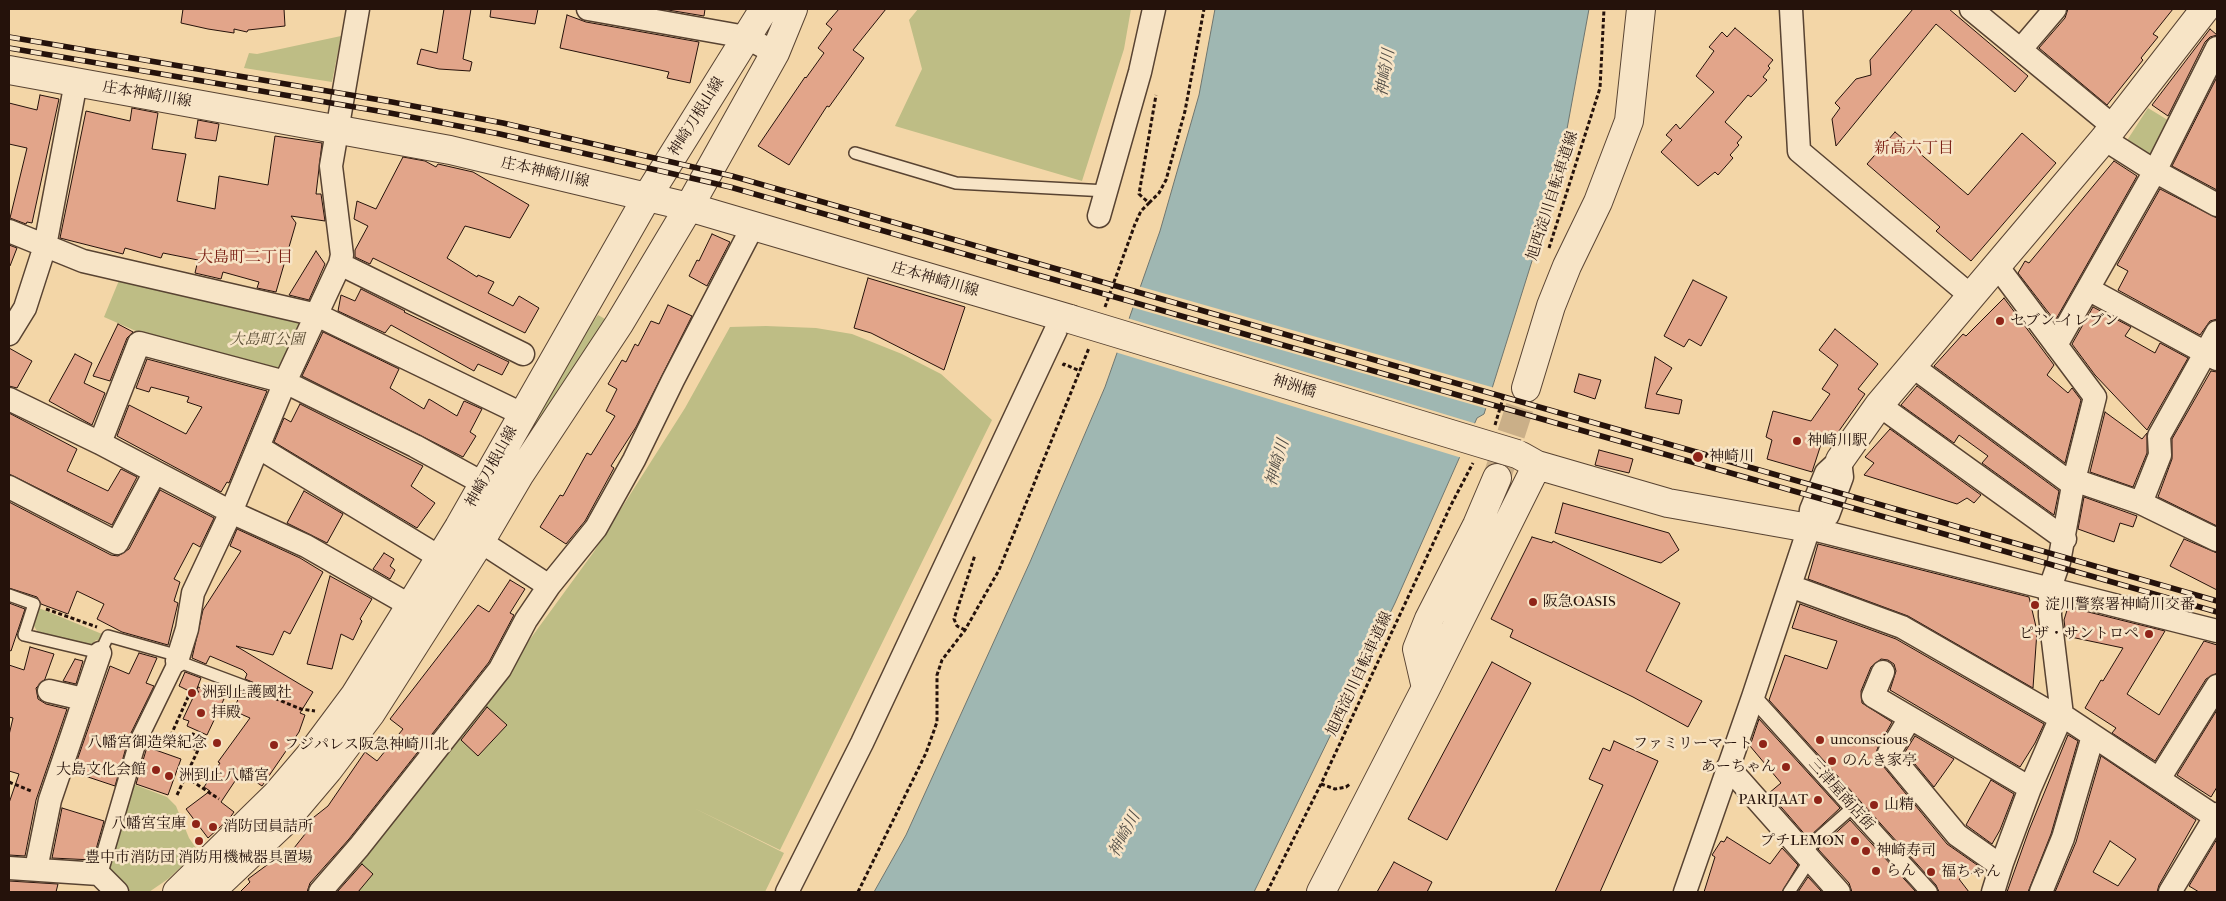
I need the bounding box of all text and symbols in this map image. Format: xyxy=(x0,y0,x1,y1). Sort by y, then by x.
water label: 神崎川 xyxy=(1373,48,1399,98)
street label: 神崎刀根山線 xyxy=(666,74,728,160)
street label: 庄本神崎川線 xyxy=(101,78,193,112)
street label: 旭西淀川自転車道線 xyxy=(1524,129,1582,263)
district label: 新高六丁目 xyxy=(1874,139,1954,159)
street label: 庄本神崎川線 xyxy=(499,154,591,192)
district label: 大島町二丁目 xyxy=(197,248,293,268)
street label: 庄本神崎川線 xyxy=(889,259,981,301)
place label: セブン-イレブン xyxy=(2010,312,2119,330)
marker: セブン-イレブン xyxy=(1994,315,2006,327)
park label: 大島町公園 xyxy=(230,331,304,349)
street label: 神洲橋 xyxy=(1270,372,1318,402)
street label: 神崎刀根山線 xyxy=(462,423,522,511)
place label: 神崎川駅 xyxy=(1807,432,1867,450)
marker: 神崎川駅 xyxy=(1791,435,1803,447)
water label: 神崎川 xyxy=(1262,437,1294,489)
place label: 神崎川 xyxy=(1709,448,1754,466)
marker: 神崎川 xyxy=(1691,450,1705,464)
place label: 阪急OASIS xyxy=(1543,593,1616,611)
marker: 阪急OASIS xyxy=(1527,596,1539,608)
place label: 淀川警察署神崎川交番 xyxy=(2045,596,2195,614)
marker: 淀川警察署神崎川交番 xyxy=(2029,599,2041,611)
street label: 旭西淀川自転車道線 xyxy=(1323,609,1397,739)
place label: ピザ・サントロペ xyxy=(2019,625,2139,643)
marker: ピザ・サントロペ xyxy=(2143,628,2155,640)
place label: 洲到止護國社 xyxy=(202,684,292,702)
marker: 洲到止護國社 xyxy=(186,687,198,699)
place label: 拝殿 xyxy=(211,704,241,722)
marker: 拝殿 xyxy=(195,707,207,719)
place label: unconscious xyxy=(1830,731,1908,749)
place label: 八幡宮御造榮紀念 xyxy=(87,734,207,752)
marker: unconscious xyxy=(1814,734,1826,746)
place label: ファミリーマート xyxy=(1633,735,1753,753)
place label: フジパレス阪急神崎川北 xyxy=(284,736,449,754)
marker: 八幡宮御造榮紀念 xyxy=(211,737,223,749)
marker: ファミリーマート xyxy=(1757,738,1769,750)
marker: フジパレス阪急神崎川北 xyxy=(268,739,280,751)
place label: のんき家亭 xyxy=(1842,752,1917,770)
marker: のんき家亭 xyxy=(1826,755,1838,767)
street label: 三津屋商店街 xyxy=(1804,756,1878,834)
place label: あーちゃん xyxy=(1701,758,1776,776)
place label: 大島文化会館 xyxy=(56,761,146,779)
marker: あーちゃん xyxy=(1780,761,1792,773)
marker: 大島文化会館 xyxy=(150,764,162,776)
place label: 洲到止八幡宮 xyxy=(179,767,269,785)
marker: 洲到止八幡宮 xyxy=(163,770,175,782)
place label: PARIJAAT xyxy=(1738,791,1808,809)
marker: PARIJAAT xyxy=(1812,794,1824,806)
place label: 山精 xyxy=(1884,796,1914,814)
marker: 山精 xyxy=(1868,799,1880,811)
water label: 神崎川 xyxy=(1105,809,1145,861)
place label: 八幡宮宝庫 xyxy=(111,815,186,833)
marker: 八幡宮宝庫 xyxy=(190,818,202,830)
place label: 消防団員詰所 xyxy=(223,818,313,836)
marker: 消防団員詰所 xyxy=(207,821,219,833)
place label: プチLEMON xyxy=(1760,832,1845,850)
marker: 豊中市消防団 消防用機械器具置場 xyxy=(193,835,205,847)
marker: プチLEMON xyxy=(1849,835,1861,847)
place label: 神崎寿司 xyxy=(1876,842,1936,860)
marker: 神崎寿司 xyxy=(1860,845,1872,857)
place label: 豊中市消防団 消防用機械器具置場 xyxy=(85,849,313,867)
place label: らん xyxy=(1886,862,1916,880)
place label: 福ちゃん xyxy=(1941,863,2001,881)
marker: らん xyxy=(1870,865,1882,877)
marker: 福ちゃん xyxy=(1925,866,1937,878)

